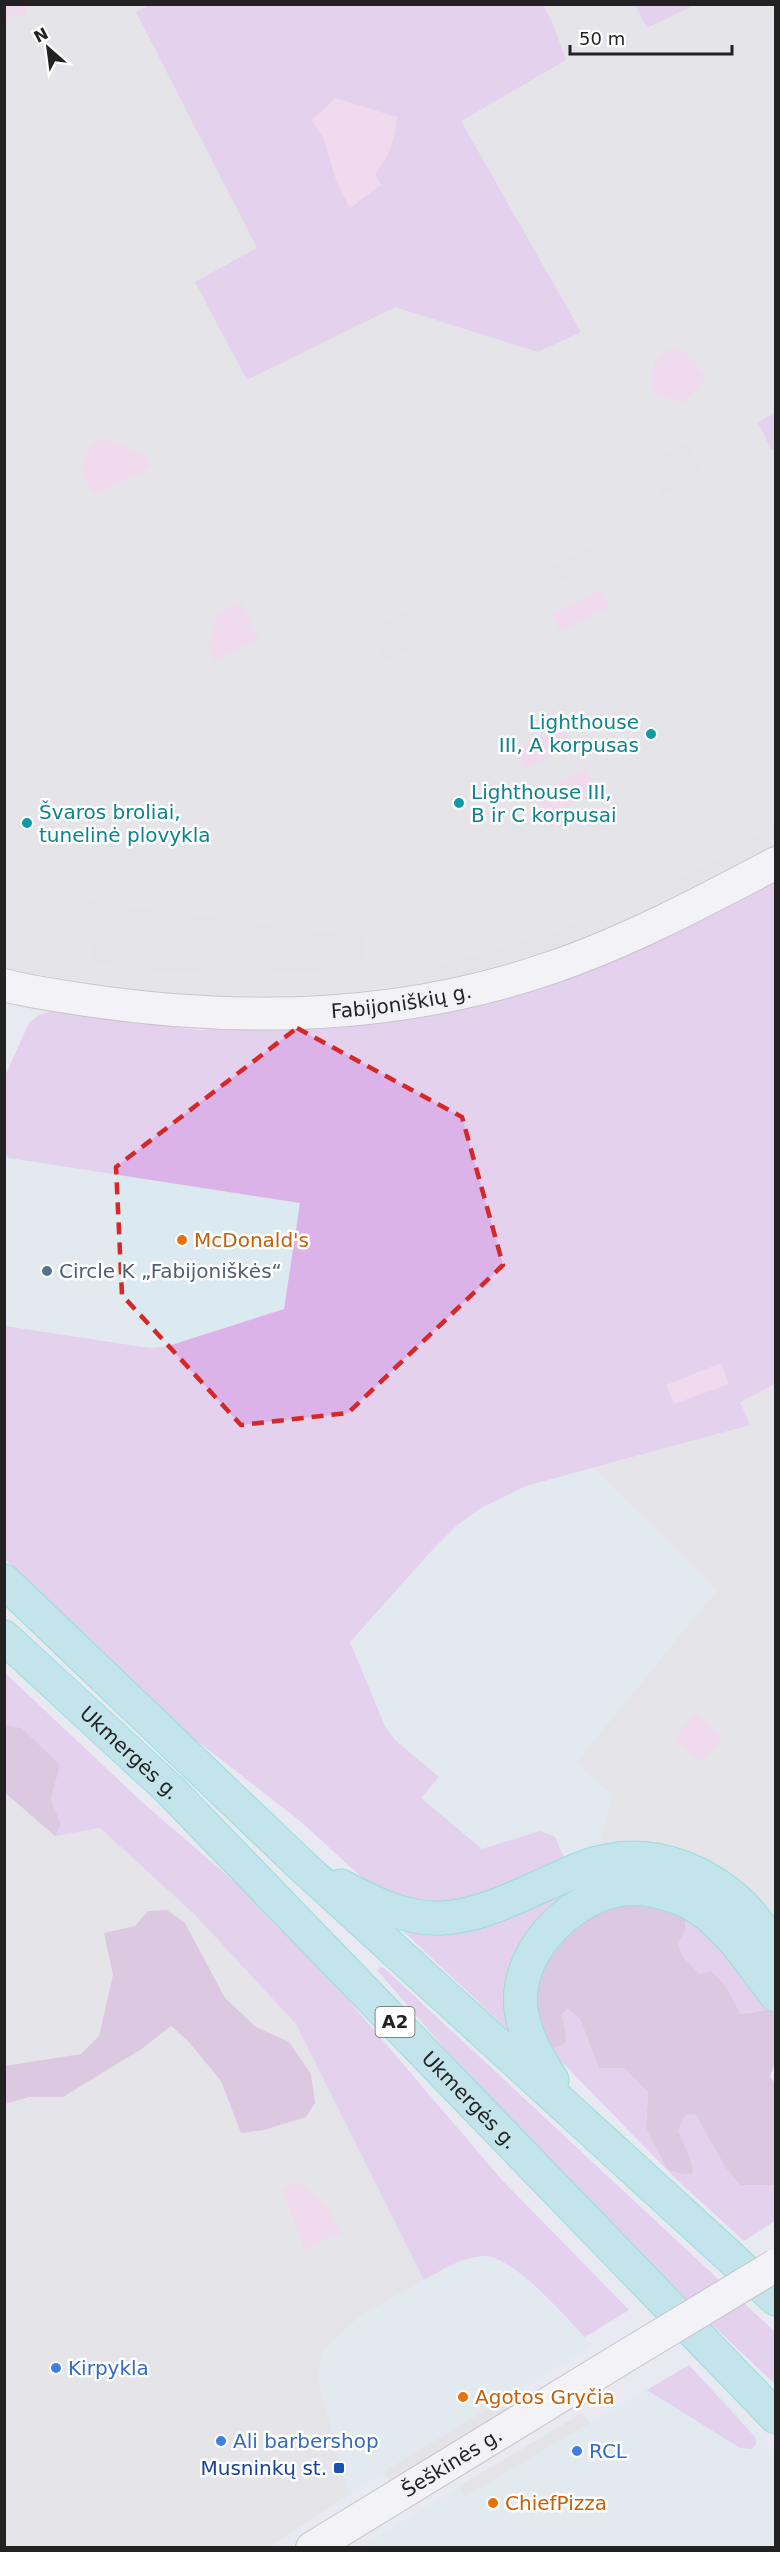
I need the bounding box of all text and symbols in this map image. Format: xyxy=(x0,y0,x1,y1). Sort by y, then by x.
north arrow xyxy=(18,18,78,78)
scale bar xyxy=(570,18,732,56)
text: N xyxy=(31,24,52,47)
text: 50 m xyxy=(579,28,625,49)
place label: Lighthouse III, A korpusas xyxy=(499,710,639,757)
marker: Lighthouse III, A korpusas xyxy=(644,727,658,741)
place label: Lighthouse III, B ir C korpusai xyxy=(471,780,616,827)
marker: Lighthouse III, B ir C korpusai xyxy=(452,796,466,810)
place label: Švaros broliai, tunelinė plovykla xyxy=(39,800,211,847)
marker: Švaros broliai, tunelinė plovykla xyxy=(20,816,34,830)
street label: Fabijoniškių g. xyxy=(330,979,474,1023)
place label: McDonald's xyxy=(194,1228,309,1252)
marker: McDonald's xyxy=(175,1233,189,1247)
place label: Circle K „Fabijoniškės“ xyxy=(59,1259,282,1283)
marker: Circle K „Fabijoniškės“ xyxy=(40,1264,54,1278)
street label: Ukmergės g. xyxy=(75,1701,185,1805)
road number: A2 xyxy=(376,2007,414,2037)
street label: Ukmergės g. xyxy=(417,2046,522,2154)
place label: Kirpykla xyxy=(68,2356,149,2380)
marker: Kirpykla xyxy=(49,2361,63,2375)
place label: Agotos Gryčia xyxy=(475,2385,615,2409)
marker: Agotos Gryčia xyxy=(456,2390,470,2404)
street label: Šeškinės g. xyxy=(397,2422,506,2502)
place label: Ali barbershop xyxy=(233,2429,379,2453)
marker: Ali barbershop xyxy=(214,2434,228,2448)
place label: RCL xyxy=(589,2439,628,2463)
marker: RCL xyxy=(570,2444,584,2458)
place label: Musninkų st. xyxy=(201,2456,327,2480)
marker: Musninkų st. xyxy=(332,2461,346,2475)
place label: ChiefPizza xyxy=(505,2491,607,2515)
marker: ChiefPizza xyxy=(486,2496,500,2510)

